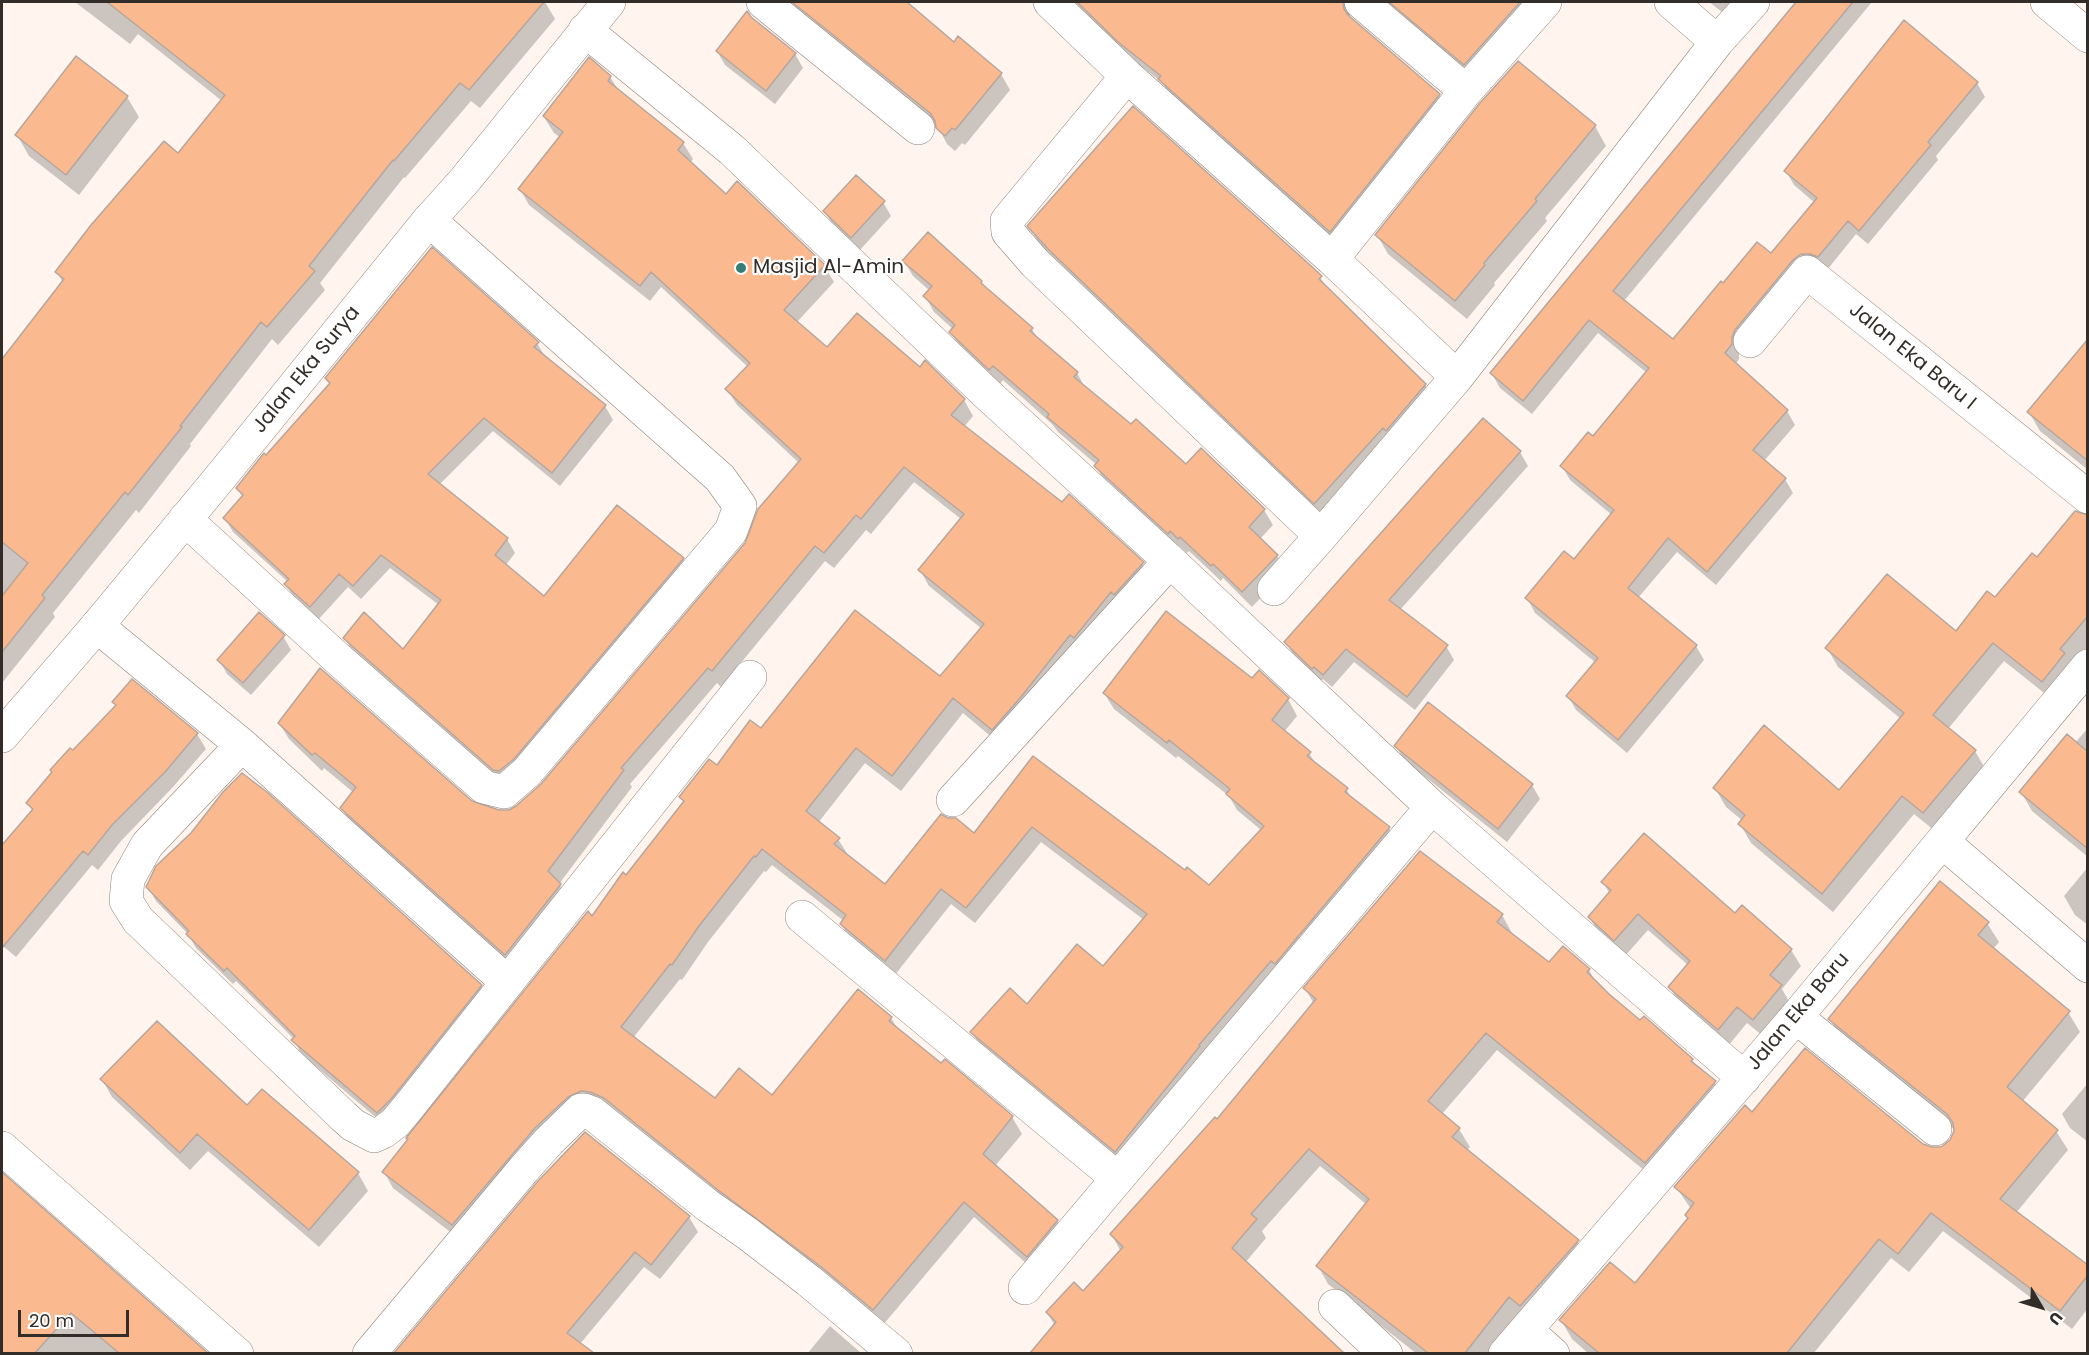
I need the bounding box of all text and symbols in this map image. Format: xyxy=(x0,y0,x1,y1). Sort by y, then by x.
place label: Masjid Al-Amin xyxy=(753,256,904,280)
marker: Masjid Al-Amin xyxy=(734,261,748,275)
street label: Jalan Eka Baru I xyxy=(1844,298,1980,416)
street label: Jalan Eka Surya xyxy=(248,301,366,439)
street label: Jalan Eka Baru xyxy=(1743,948,1855,1076)
north arrow xyxy=(2011,1277,2071,1337)
scale bar xyxy=(21,1298,132,1336)
text: U xyxy=(2043,1307,2068,1330)
text: 20 m xyxy=(29,1308,74,1333)

